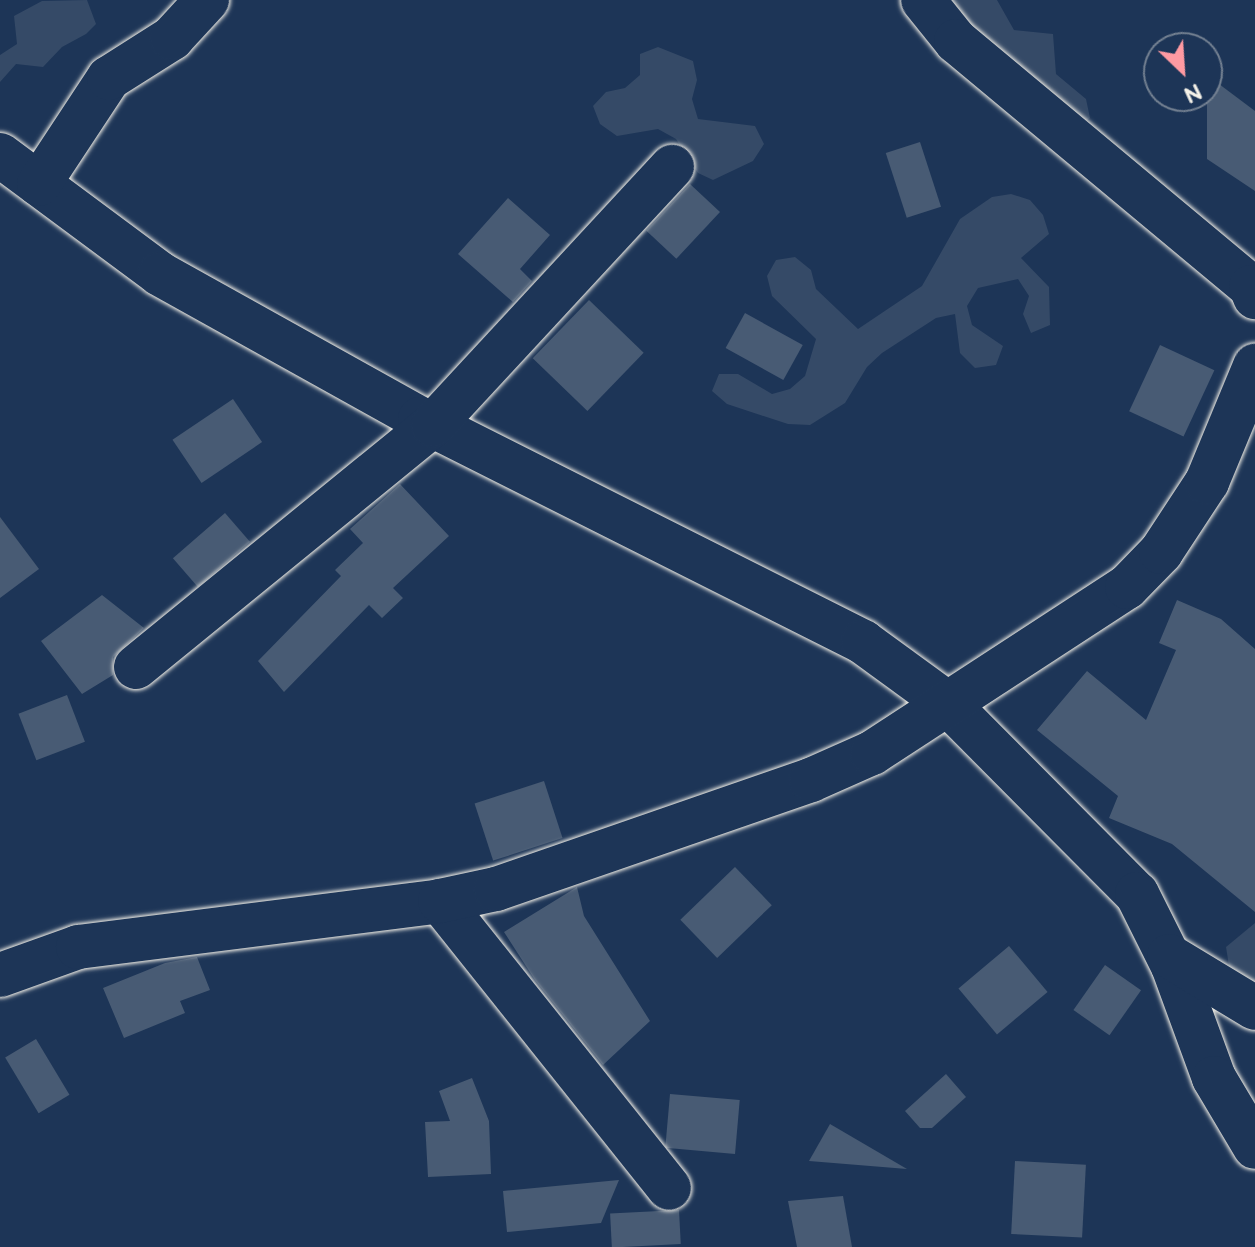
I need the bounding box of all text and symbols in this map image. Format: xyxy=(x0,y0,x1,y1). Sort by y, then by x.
north arrow xyxy=(1143,32,1223,112)
text: N xyxy=(1179,77,1206,108)

